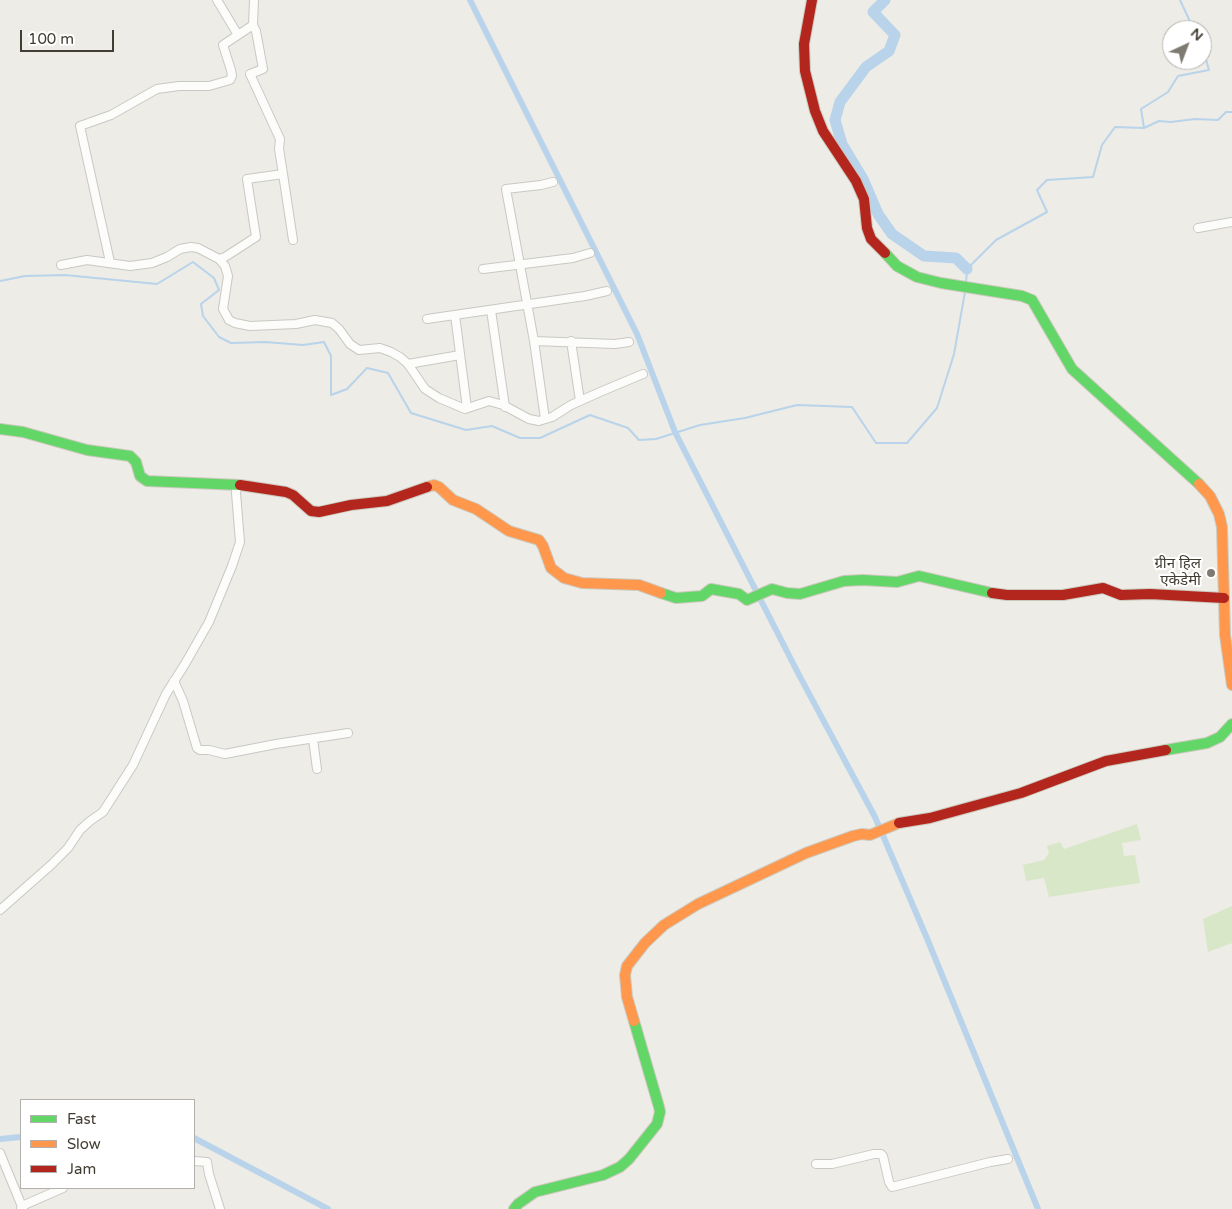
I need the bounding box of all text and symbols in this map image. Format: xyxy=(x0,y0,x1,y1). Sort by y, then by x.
scale bar xyxy=(22,20,116,52)
north arrow xyxy=(1162,20,1212,70)
text: N xyxy=(1187,24,1207,44)
text: 100 m xyxy=(28,30,74,48)
place label: ग्रीन हिल एकेडेमी xyxy=(1154,555,1201,590)
marker: ग्रीन हिल एकेडेमी xyxy=(1205,567,1217,579)
legend xyxy=(20,1099,195,1189)
text: Fast xyxy=(67,1110,96,1128)
text: Slow xyxy=(67,1135,101,1153)
text: Jam xyxy=(67,1160,96,1178)

